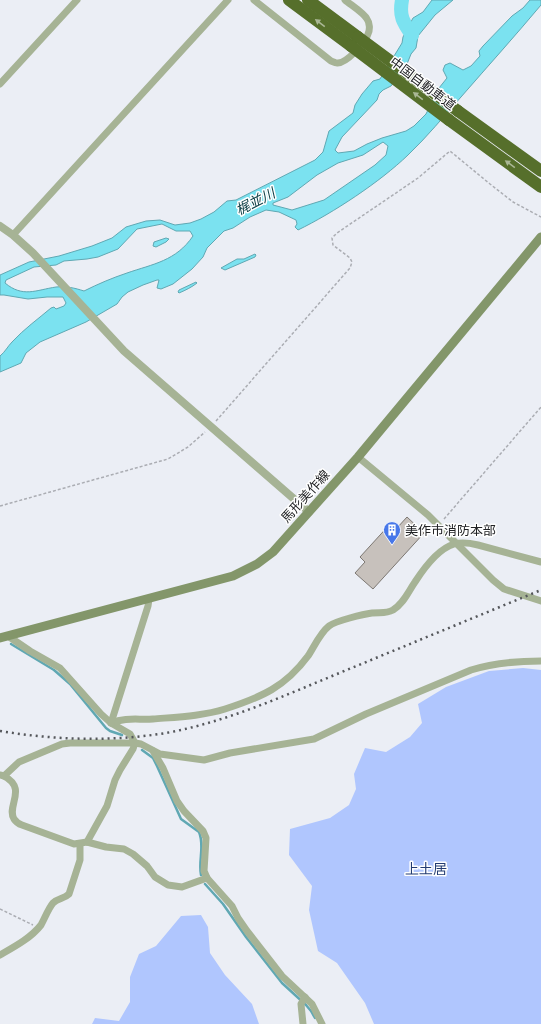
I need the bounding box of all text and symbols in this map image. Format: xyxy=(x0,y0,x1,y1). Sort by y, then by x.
one-way arrow xyxy=(315,19,325,27)
street label: 中国自動車道 xyxy=(387,53,459,113)
one-way arrow xyxy=(412,92,423,101)
one-way arrow xyxy=(504,160,515,168)
water label: 梶並川 xyxy=(232,183,279,218)
street label: 馬形美作線 xyxy=(277,466,333,526)
building icon: 美作市消防本部 xyxy=(382,520,402,545)
place label: 美作市消防本部 xyxy=(405,522,496,538)
district label: 上土居 xyxy=(405,860,447,877)

